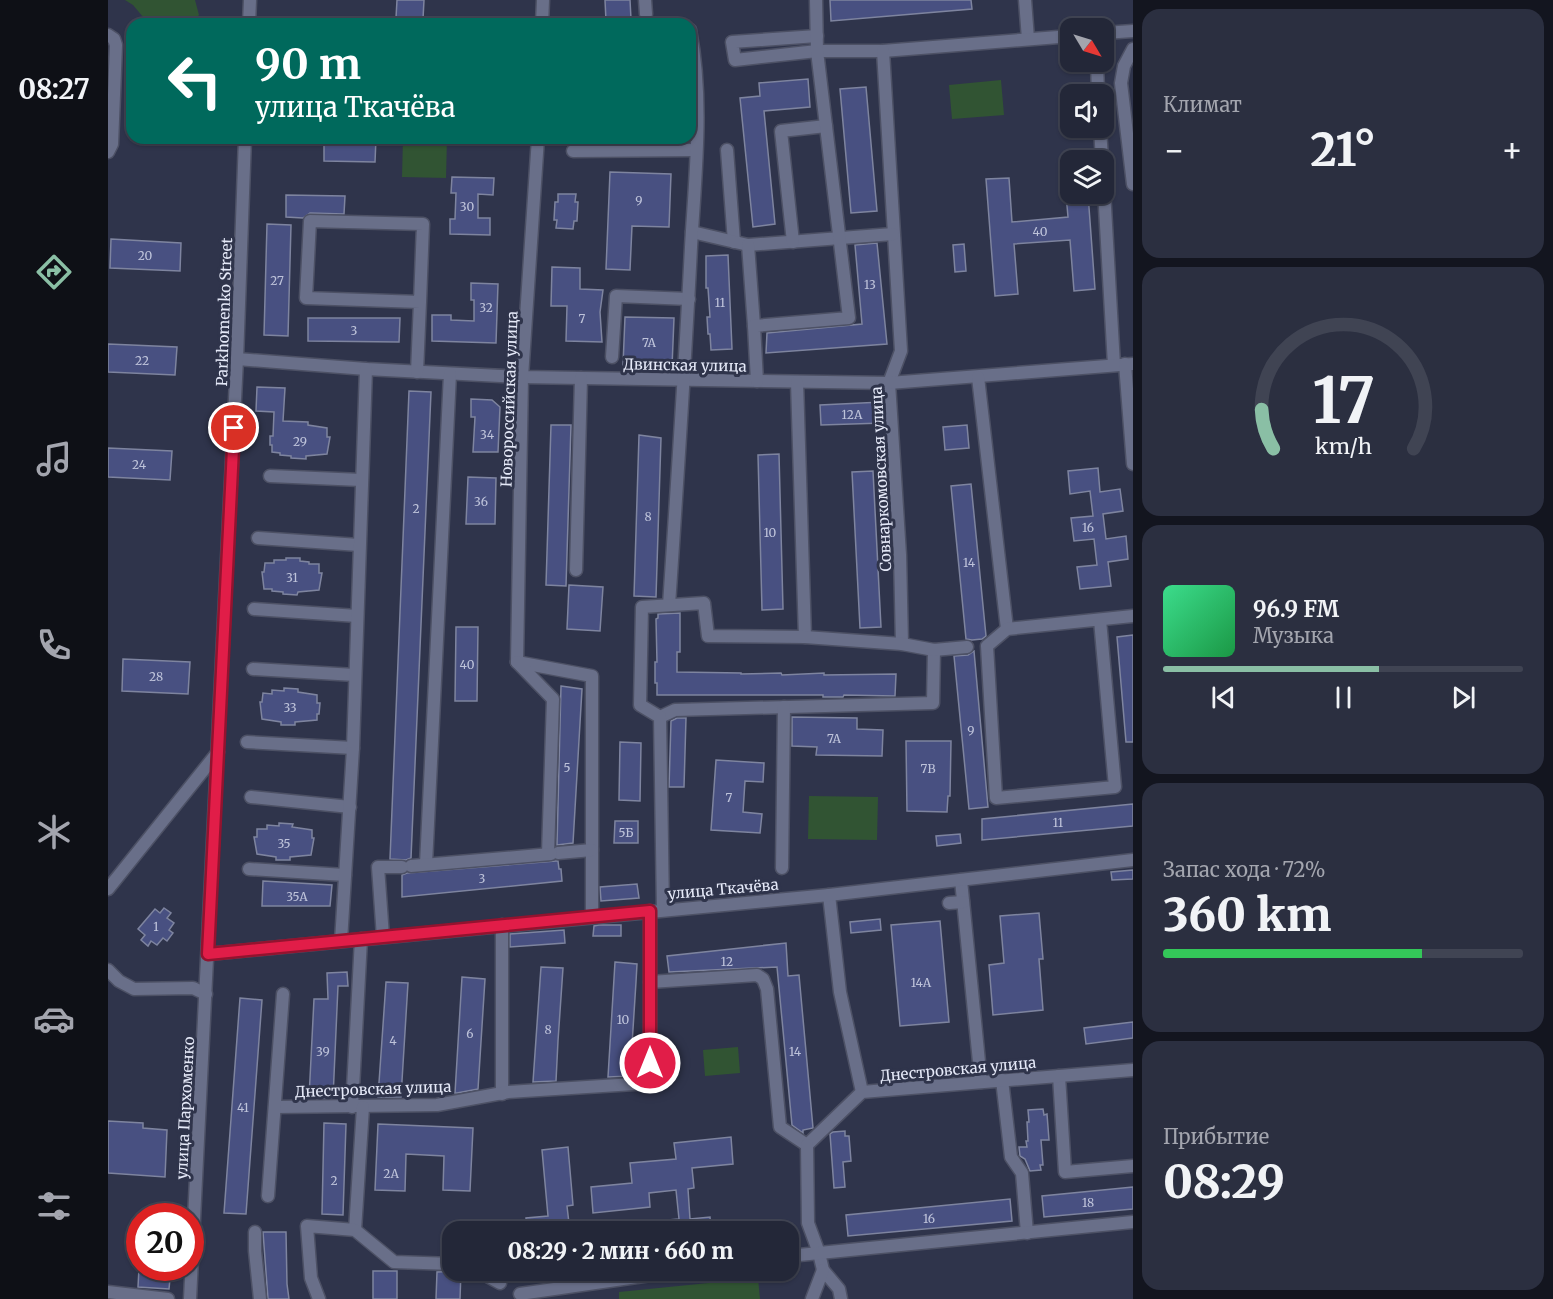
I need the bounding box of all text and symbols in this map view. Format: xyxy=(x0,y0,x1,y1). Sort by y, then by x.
north arrow xyxy=(1060,18,1114,72)
map controls xyxy=(1060,18,1114,204)
text: 90 m xyxy=(255,38,361,90)
icon: left xyxy=(156,42,234,120)
text: 08:27 xyxy=(18,72,90,106)
button: sound xyxy=(1060,84,1114,138)
text: улица Ткачёва xyxy=(255,90,455,124)
text: Климат xyxy=(1163,92,1242,117)
text: 21° xyxy=(1310,122,1376,178)
text: − xyxy=(1163,130,1185,171)
text: + xyxy=(1501,130,1523,171)
button: layers xyxy=(1060,150,1114,204)
house number: 9 xyxy=(635,193,643,208)
house number: 30 xyxy=(460,199,474,214)
house number: 40 xyxy=(1033,224,1048,239)
street label: Parkhomenko Street xyxy=(212,237,236,387)
house number: 20 xyxy=(138,248,153,263)
icon: directions xyxy=(33,251,75,293)
house number: 27 xyxy=(270,273,284,288)
house number: 13 xyxy=(864,277,876,292)
house number: 11 xyxy=(715,295,726,310)
house number: 32 xyxy=(479,300,493,315)
street label: Новороссийская улица xyxy=(496,311,522,487)
house number: 7 xyxy=(579,311,586,326)
house number: 3 xyxy=(351,323,358,338)
house number: 7А xyxy=(642,335,657,350)
house number: 22 xyxy=(135,353,149,368)
street label: Двинская улица xyxy=(623,354,747,376)
text: 17 xyxy=(1312,362,1374,440)
street label: Совнаркомовская улица xyxy=(867,386,895,572)
pin xyxy=(208,402,259,453)
house number: 12А xyxy=(842,407,863,422)
icon: arrive xyxy=(217,411,250,444)
house number: 34 xyxy=(480,427,495,442)
text: km/h xyxy=(1315,433,1371,460)
house number: 29 xyxy=(293,434,307,449)
icon: music xyxy=(33,438,75,480)
house number: 24 xyxy=(132,457,147,472)
house number: 36 xyxy=(474,494,488,509)
house number: 2 xyxy=(412,501,420,516)
house number: 8 xyxy=(644,509,652,524)
house number: 16 xyxy=(1082,520,1094,535)
house number: 10 xyxy=(764,525,777,540)
house number: 14 xyxy=(963,555,976,570)
house number: 31 xyxy=(286,570,298,585)
text: 96.9 FM xyxy=(1253,595,1339,623)
text: Музыка xyxy=(1253,623,1334,648)
icon: phone xyxy=(33,624,75,666)
house number: 40 xyxy=(460,657,475,672)
house number: 28 xyxy=(149,669,163,684)
icon: previous xyxy=(1207,681,1240,714)
icon: pause xyxy=(1327,681,1360,714)
icon: next xyxy=(1447,681,1480,714)
house number: 33 xyxy=(283,700,297,715)
house number: 9 xyxy=(967,723,975,738)
house number: 7А xyxy=(827,731,842,746)
house number: 5 xyxy=(563,760,571,775)
house number: 7В xyxy=(921,761,935,776)
house number: 7 xyxy=(726,790,733,805)
icon: climate xyxy=(33,811,75,853)
house number: 11 xyxy=(1053,815,1064,830)
house number: 5Б xyxy=(619,825,633,840)
house number: 35 xyxy=(277,836,291,851)
text: Запас хода · 72% xyxy=(1163,857,1325,882)
house number: 3 xyxy=(479,871,486,886)
street label: улица Ткачёва xyxy=(667,875,779,903)
text: 360 km xyxy=(1163,887,1331,943)
house number: 35А xyxy=(286,889,308,904)
house number: 1 xyxy=(153,919,159,934)
house number: 12 xyxy=(721,954,733,969)
house number: 14А xyxy=(911,975,932,990)
icon: car xyxy=(33,998,75,1040)
house number: 10 xyxy=(617,1012,630,1027)
house number: 8 xyxy=(544,1022,552,1037)
house number: 6 xyxy=(466,1026,474,1041)
position arrow xyxy=(618,1031,682,1095)
house number: 4 xyxy=(389,1033,397,1048)
street label: улица Пархоменко xyxy=(172,1036,198,1180)
house number: 39 xyxy=(316,1044,330,1059)
house number: 14 xyxy=(789,1044,802,1059)
street label: Днестровская улица xyxy=(879,1053,1037,1085)
street label: Днестровская улица xyxy=(294,1077,452,1101)
house number: 41 xyxy=(237,1100,250,1115)
text: Прибытие xyxy=(1163,1124,1269,1149)
text: 08:29 xyxy=(1163,1154,1285,1210)
house number: 2А xyxy=(383,1166,399,1181)
house number: 2 xyxy=(330,1173,338,1188)
icon: filters xyxy=(33,1185,75,1227)
house number: 18 xyxy=(1082,1195,1094,1210)
speed limit sign: 20 xyxy=(126,1203,204,1281)
house number: 16 xyxy=(923,1211,935,1226)
text: 08:29 · 2 мин · 660 m xyxy=(508,1237,733,1265)

